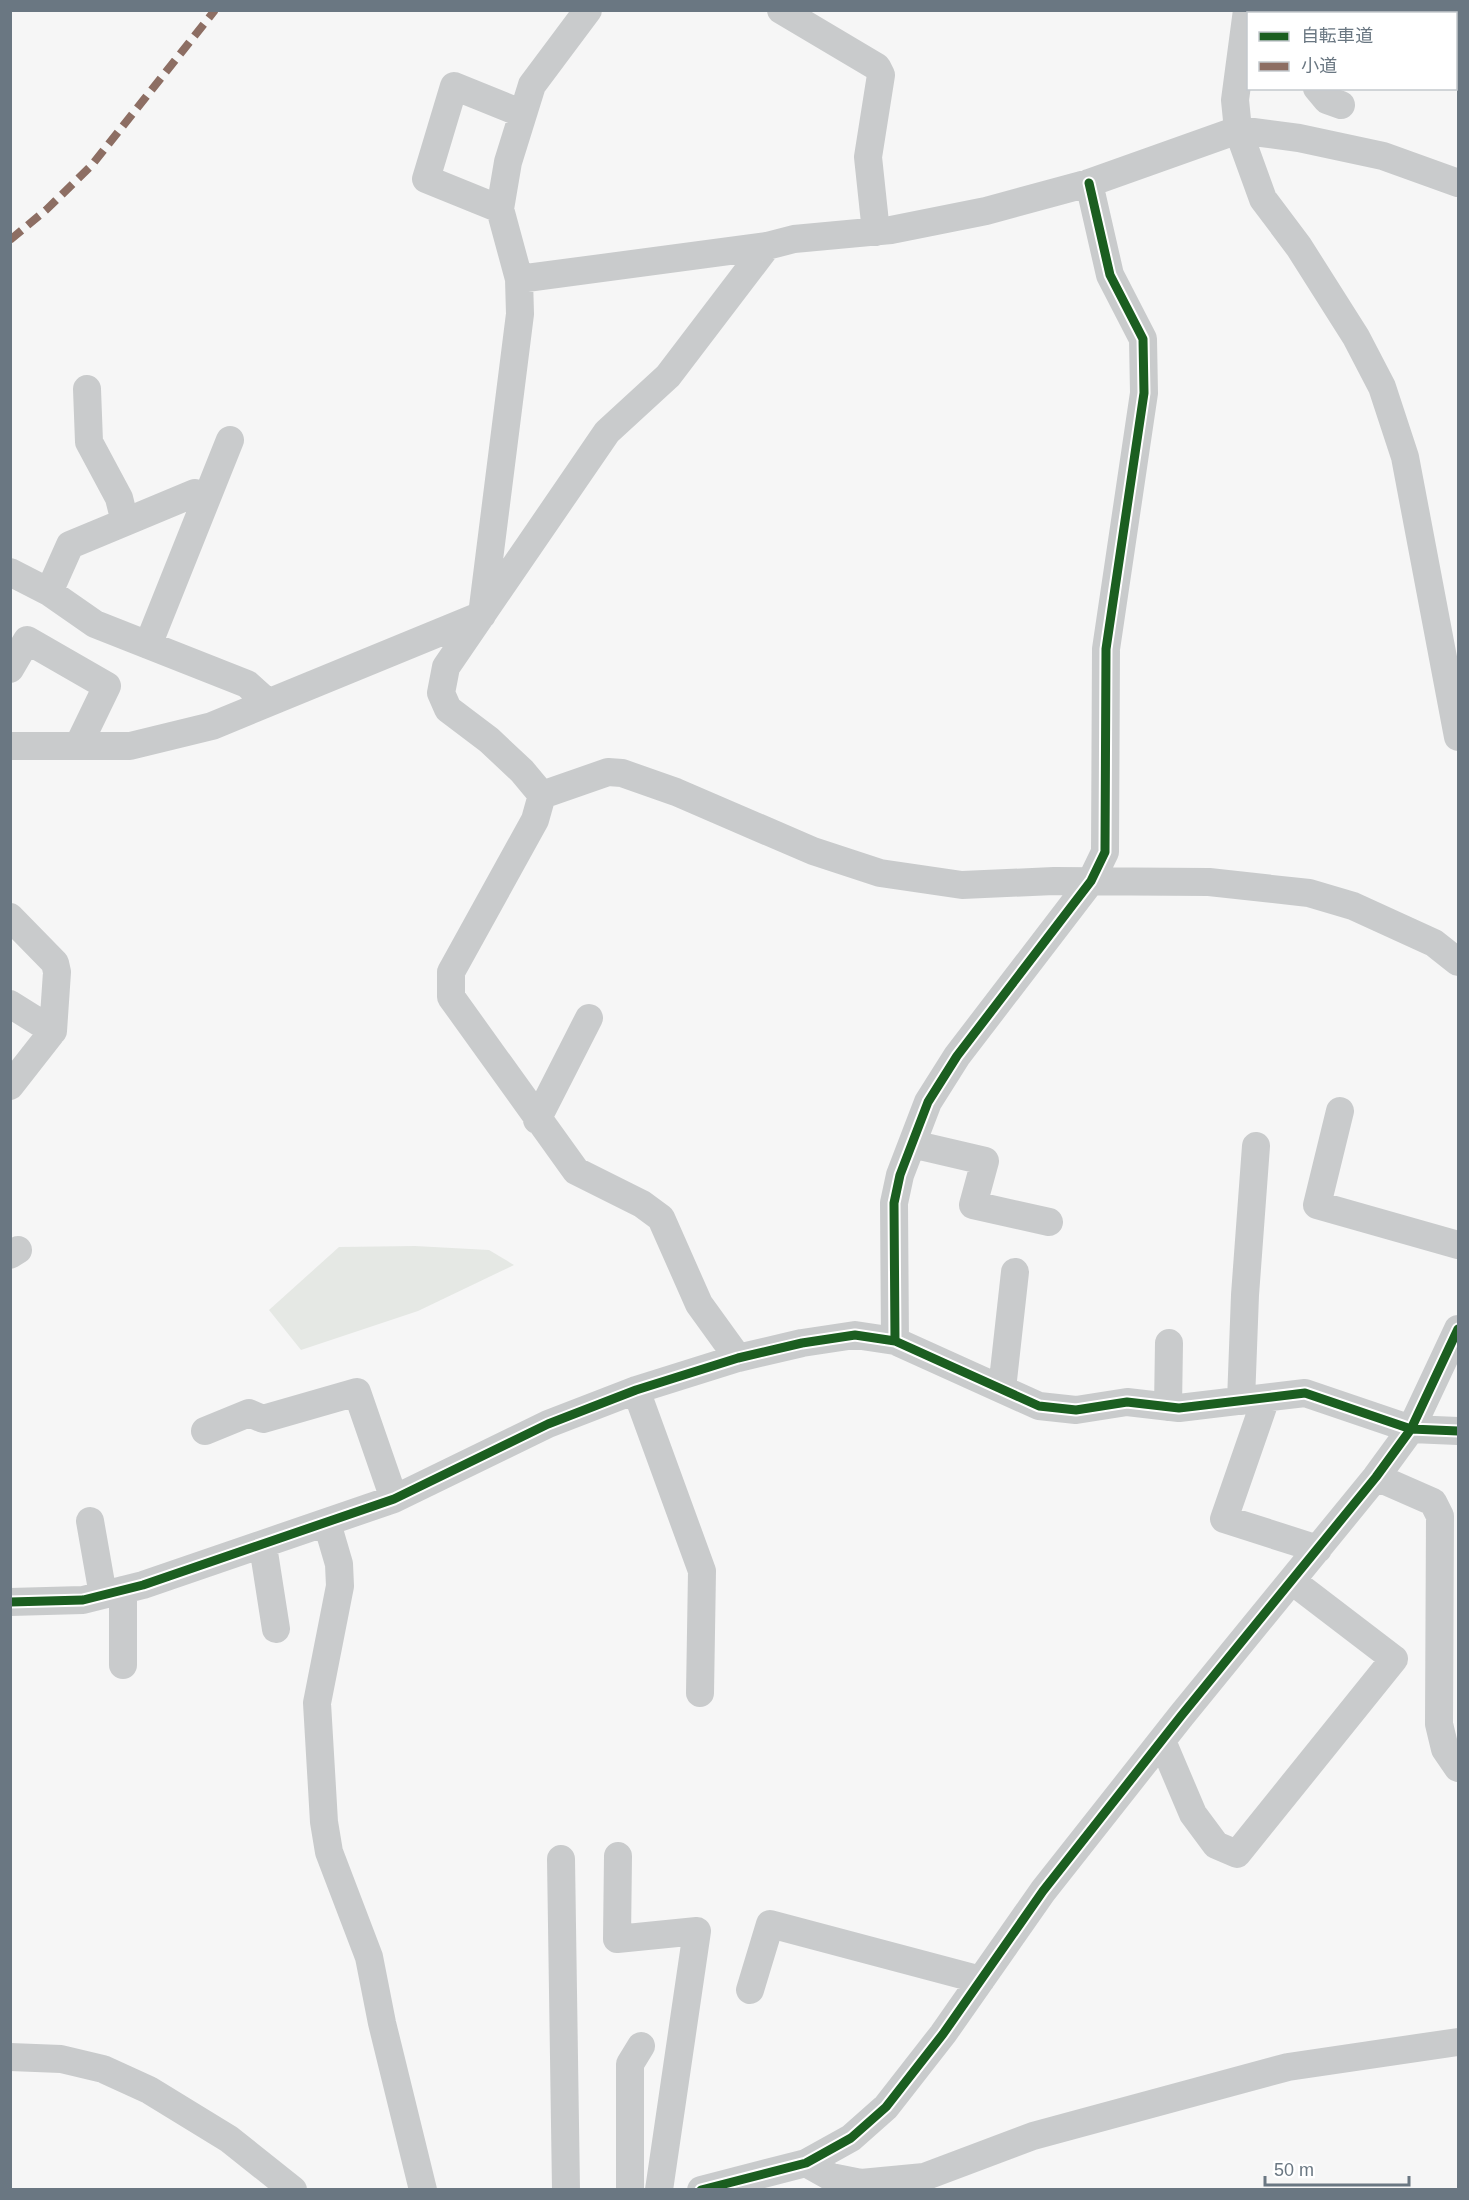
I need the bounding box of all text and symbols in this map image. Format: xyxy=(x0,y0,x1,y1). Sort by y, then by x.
legend xyxy=(1247,12,1457,90)
text: 自転車道 xyxy=(1301,26,1373,46)
text: 小道 xyxy=(1301,56,1337,76)
scale bar xyxy=(1265,2149,1409,2187)
text: 50 m xyxy=(1274,2160,1314,2180)

